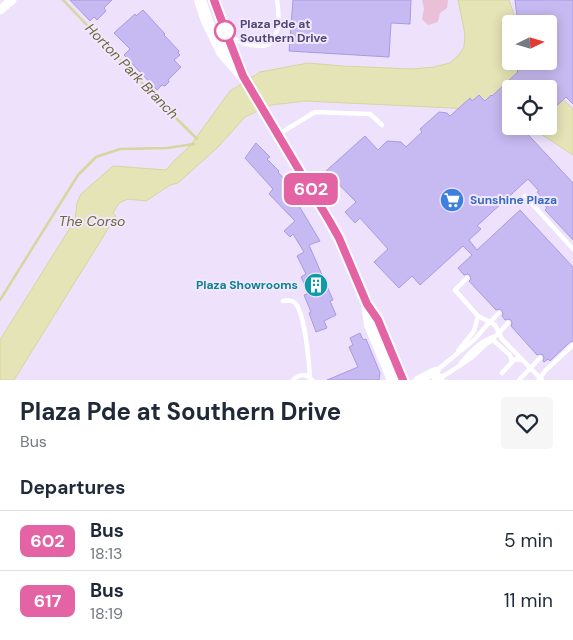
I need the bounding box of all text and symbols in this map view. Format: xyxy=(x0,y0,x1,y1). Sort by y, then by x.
north arrow xyxy=(502,15,558,70)
map controls xyxy=(502,15,557,135)
place label: Plaza Pde at Southern Drive xyxy=(240,16,327,46)
water label: Horton Park Branch xyxy=(82,19,182,123)
marker: Plaza Pde at Southern Drive xyxy=(214,20,236,42)
button: locate xyxy=(502,80,557,135)
line badge: 602 xyxy=(282,173,340,205)
text: 602 xyxy=(294,177,328,201)
supermarket icon: Sunshine Plaza xyxy=(439,187,465,213)
place label: Sunshine Plaza xyxy=(470,192,557,208)
water label: The Corso xyxy=(59,212,125,230)
building icon: Plaza Showrooms xyxy=(303,272,329,298)
place label: Plaza Showrooms xyxy=(196,277,298,293)
text: Plaza Pde at Southern Drive xyxy=(20,396,341,427)
button: heart xyxy=(501,397,553,449)
text: Bus xyxy=(20,431,47,452)
text: Departures xyxy=(20,475,125,500)
text: Bus xyxy=(90,518,124,543)
text: 5 min xyxy=(504,528,553,553)
text: 602 xyxy=(30,529,65,553)
text: 18:13 xyxy=(90,543,122,564)
text: Bus xyxy=(90,578,124,603)
text: 11 min xyxy=(504,588,553,613)
text: 617 xyxy=(34,589,61,613)
text: 18:19 xyxy=(90,603,123,624)

